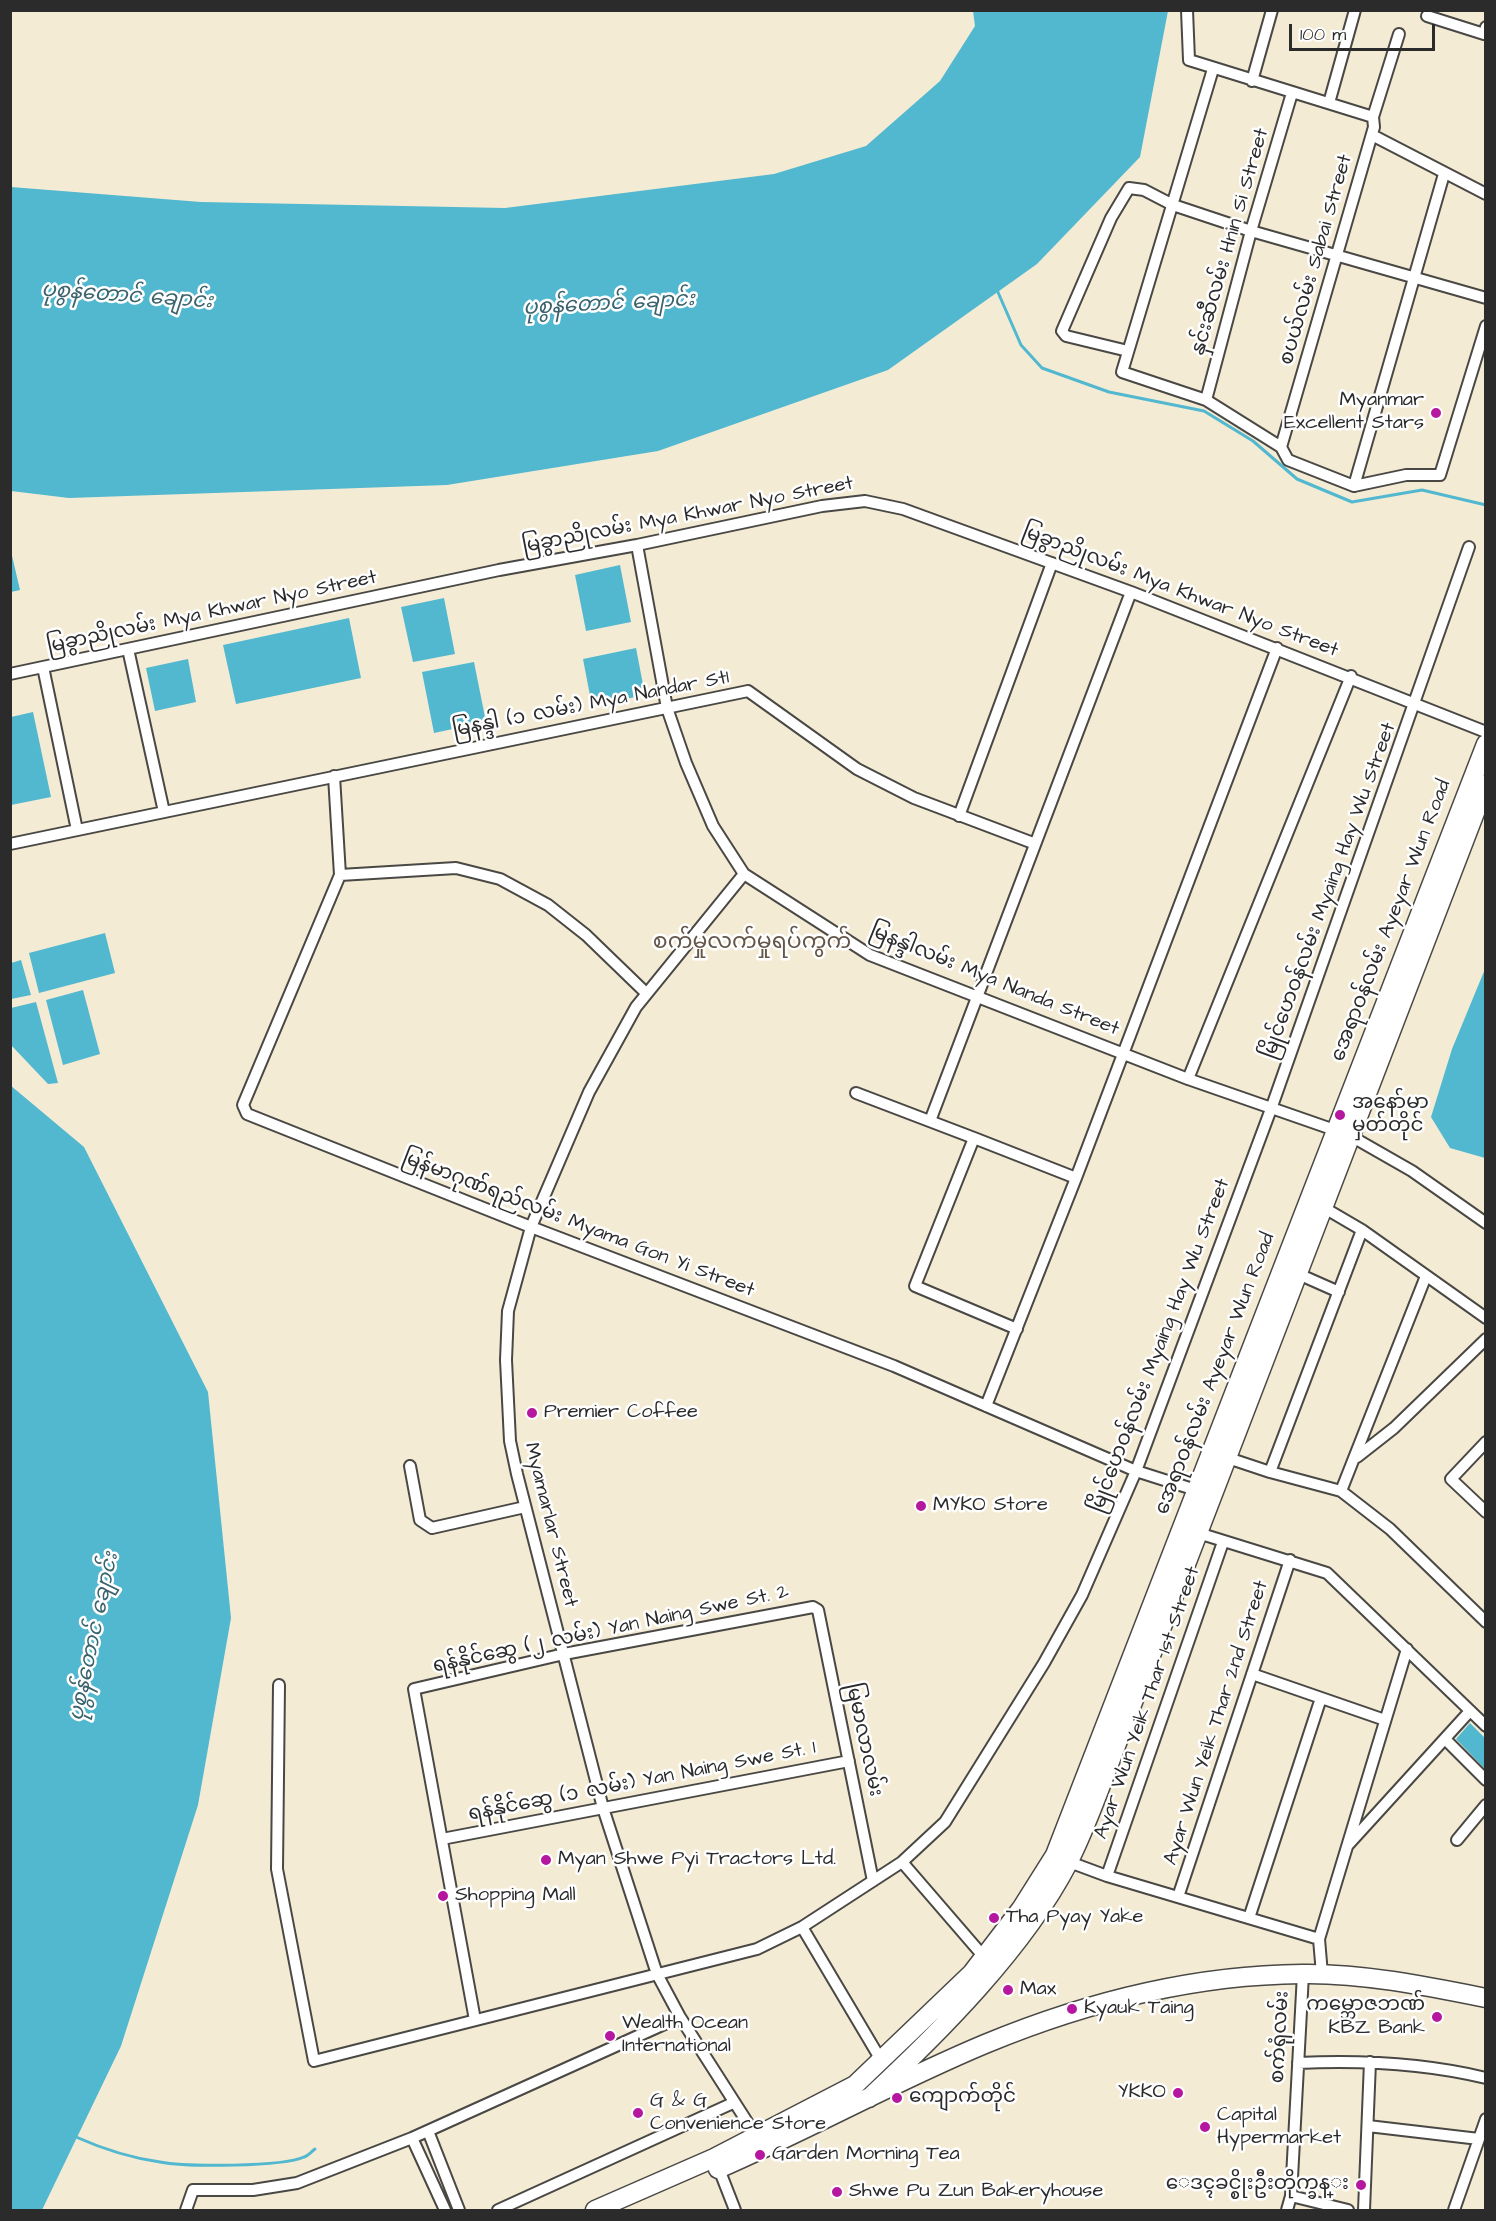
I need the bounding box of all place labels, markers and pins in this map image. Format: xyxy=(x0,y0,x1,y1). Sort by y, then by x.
place label: Myanmar Excellent Stars xyxy=(1284,389,1424,436)
marker: Myanmar Excellent Stars xyxy=(1429,406,1443,420)
place label: အနော်မာ မှတ်တိုင် xyxy=(1352,1092,1429,1139)
marker: အနော်မာ မှတ်တိုင် xyxy=(1333,1108,1347,1122)
place label: Premier Coffee xyxy=(544,1401,698,1425)
marker: Premier Coffee xyxy=(525,1406,539,1420)
place label: MYKO Store xyxy=(933,1494,1048,1518)
marker: MYKO Store xyxy=(914,1499,928,1513)
place label: Myan Shwe Pyi Tractors Ltd. xyxy=(558,1848,836,1872)
marker: Myan Shwe Pyi Tractors Ltd. xyxy=(539,1853,553,1867)
place label: Shopping Mall xyxy=(455,1884,576,1908)
marker: Shopping Mall xyxy=(436,1889,450,1903)
place label: Tha Pyay Yake xyxy=(1006,1906,1143,1930)
marker: Tha Pyay Yake xyxy=(987,1911,1001,1925)
place label: Max xyxy=(1020,1978,1056,2002)
marker: Max xyxy=(1001,1983,1015,1997)
place label: ကမ္ဘောဇဘဏ် KBZ Bank xyxy=(1306,1994,1425,2041)
place label: Kyauk Taing xyxy=(1084,1997,1194,2021)
marker: Kyauk Taing xyxy=(1065,2002,1079,2016)
marker: ကမ္ဘောဇဘဏ် KBZ Bank xyxy=(1430,2010,1444,2024)
place label: Wealth Ocean International xyxy=(622,2012,748,2059)
marker: Wealth Ocean International xyxy=(603,2029,617,2043)
place label: YKKO xyxy=(1118,2081,1166,2105)
place label: ကျောက်တိုင် xyxy=(909,2086,1016,2110)
marker: YKKO xyxy=(1171,2086,1185,2100)
place label: G & G Convenience Store xyxy=(650,2090,826,2137)
marker: ကျောက်တိုင် xyxy=(890,2091,904,2105)
place label: Capital Hypermarket xyxy=(1217,2104,1341,2151)
marker: G & G Convenience Store xyxy=(631,2106,645,2120)
marker: Capital Hypermarket xyxy=(1198,2120,1212,2134)
place label: Garden Morning Tea xyxy=(772,2143,960,2167)
marker: Garden Morning Tea xyxy=(753,2148,767,2162)
place label: ေဒၚခင္စိုးဦးတိုက္ခန္း xyxy=(1166,2173,1349,2197)
marker: ေဒၚခင္စိုးဦးတိုက္ခန္း xyxy=(1354,2178,1368,2192)
place label: Shwe Pu Zun Bakeryhouse xyxy=(849,2180,1103,2204)
marker: Shwe Pu Zun Bakeryhouse xyxy=(830,2185,844,2199)

